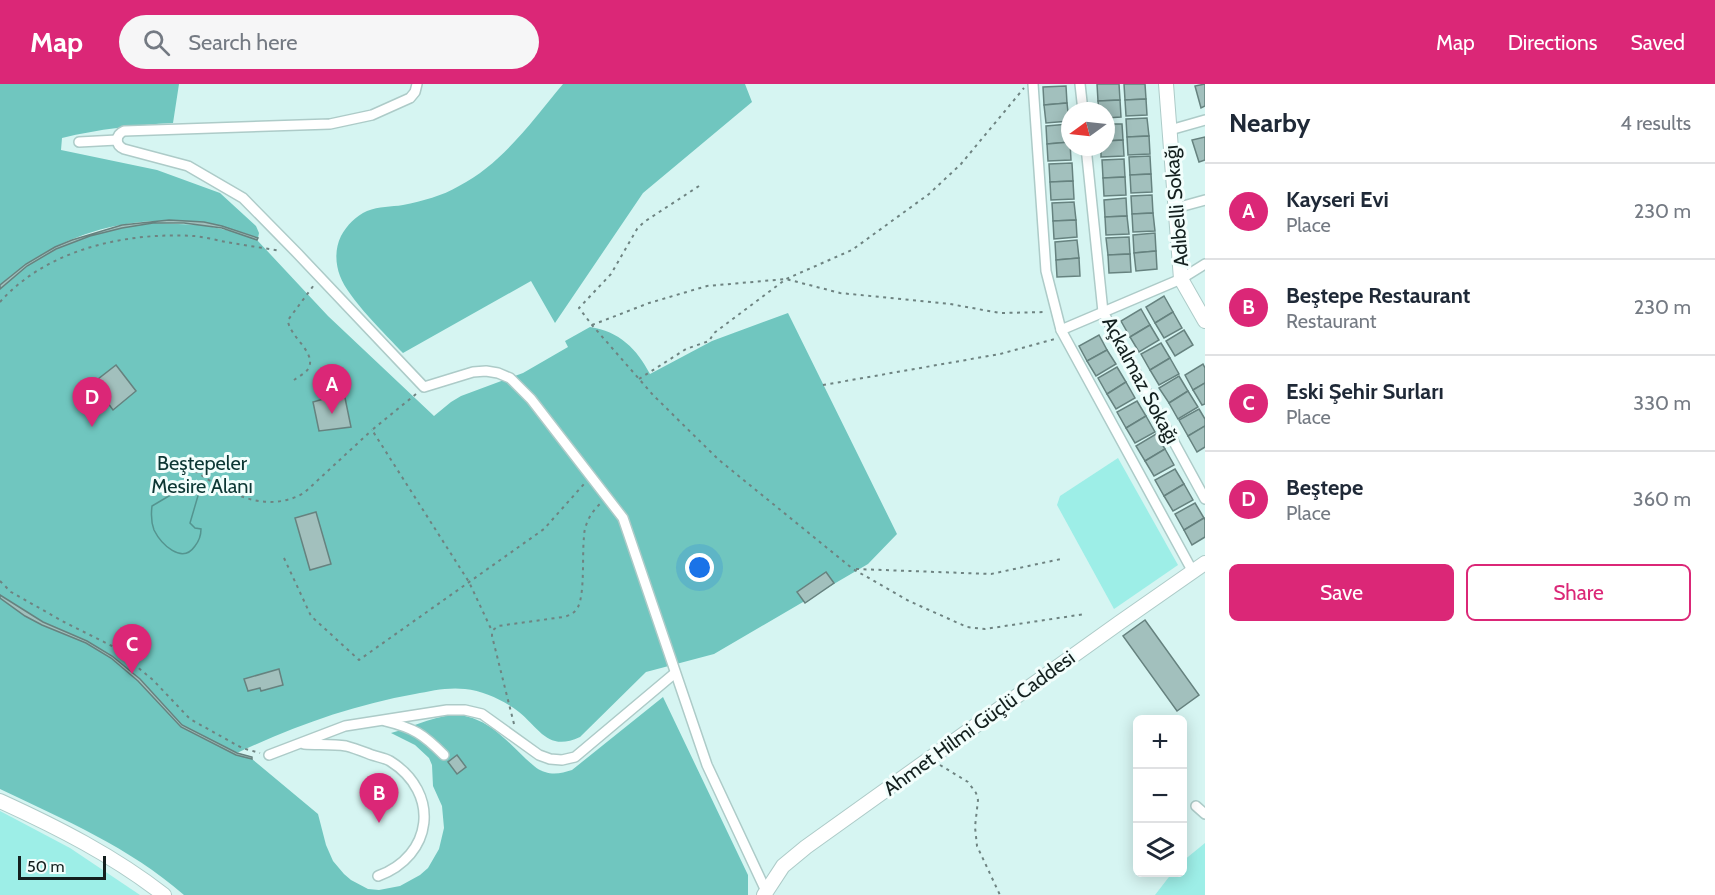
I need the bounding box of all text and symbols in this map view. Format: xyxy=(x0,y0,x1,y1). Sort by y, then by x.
search box xyxy=(119,15,539,69)
text: Map xyxy=(30,25,83,59)
icon: search xyxy=(140,26,173,59)
text: Search here xyxy=(188,29,297,56)
text: Map xyxy=(1436,30,1475,55)
text: Directions xyxy=(1508,30,1597,55)
text: Saved xyxy=(1630,30,1685,55)
north arrow xyxy=(1061,102,1115,156)
text: Nearby xyxy=(1229,107,1310,139)
text: 4 results xyxy=(1620,111,1691,135)
street label: Adıbelli Sokağı xyxy=(1159,144,1193,268)
text: Kayseri Evi xyxy=(1286,186,1389,213)
text: A xyxy=(1242,199,1255,223)
text: 230 m xyxy=(1634,199,1691,223)
text: Place xyxy=(1286,213,1331,237)
text: Beştepe Restaurant xyxy=(1286,282,1470,309)
text: B xyxy=(1242,295,1255,319)
text: 230 m xyxy=(1634,295,1691,319)
text: Restaurant xyxy=(1286,309,1377,333)
street label: Açkalmaz Sokağı xyxy=(1097,312,1185,448)
pin: A xyxy=(312,364,352,414)
pin: D xyxy=(72,378,112,427)
text: Eski Şehir Surları xyxy=(1286,378,1444,405)
text: C xyxy=(1242,391,1255,415)
text: 330 m xyxy=(1633,391,1691,415)
text: Place xyxy=(1286,405,1331,429)
park label: Beştepeler Mesire Alanı xyxy=(151,451,253,498)
text: Beştepe xyxy=(1286,474,1363,501)
text: D xyxy=(1241,487,1256,511)
text: 360 m xyxy=(1633,487,1691,511)
text: Place xyxy=(1286,501,1331,525)
your location xyxy=(685,553,714,582)
button: Save xyxy=(1229,564,1454,621)
button: Share xyxy=(1466,564,1691,621)
pin: C xyxy=(112,624,152,674)
street label: Ahmet Hilmi Güçlü Caddesi xyxy=(879,645,1079,801)
map controls xyxy=(1133,715,1187,877)
button: + xyxy=(1133,715,1187,769)
button: − xyxy=(1133,769,1187,823)
pin: B xyxy=(360,774,398,823)
button: layers xyxy=(1133,823,1187,877)
scale bar xyxy=(18,853,106,880)
text: 50 m xyxy=(27,857,64,876)

